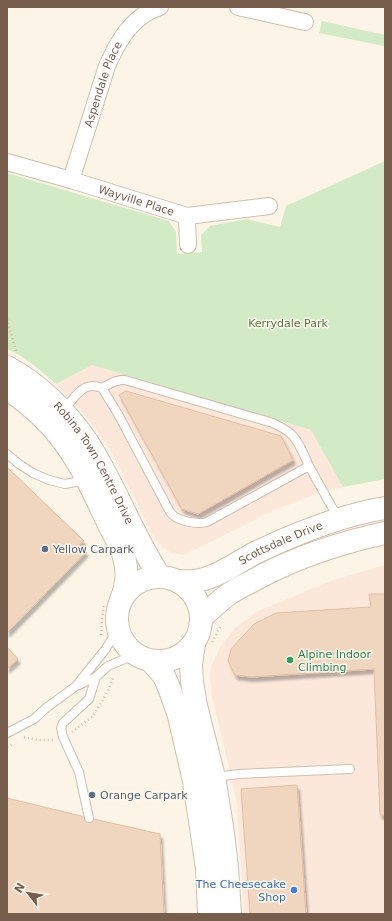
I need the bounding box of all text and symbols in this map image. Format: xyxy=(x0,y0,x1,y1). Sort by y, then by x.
street label: Aspendale Place xyxy=(82,39,125,129)
street label: Wayville Place xyxy=(97,182,176,218)
park label: Kerrydale Park xyxy=(248,317,328,330)
street label: Robina Town Centre Drive xyxy=(51,399,136,526)
street label: Scottsdale Drive xyxy=(236,519,324,567)
place label: Yellow Carpark xyxy=(52,543,135,556)
marker: Yellow Carpark xyxy=(40,544,50,554)
place label: Alpine Indoor Climbing xyxy=(298,648,372,674)
marker: Alpine Indoor Climbing xyxy=(285,655,295,665)
place label: Orange Carpark xyxy=(100,789,188,802)
marker: Orange Carpark xyxy=(87,790,97,800)
north arrow xyxy=(8,873,48,913)
place label: The Cheesecake Shop xyxy=(195,878,286,904)
text: N xyxy=(12,881,28,895)
marker: The Cheesecake Shop xyxy=(289,885,299,895)

